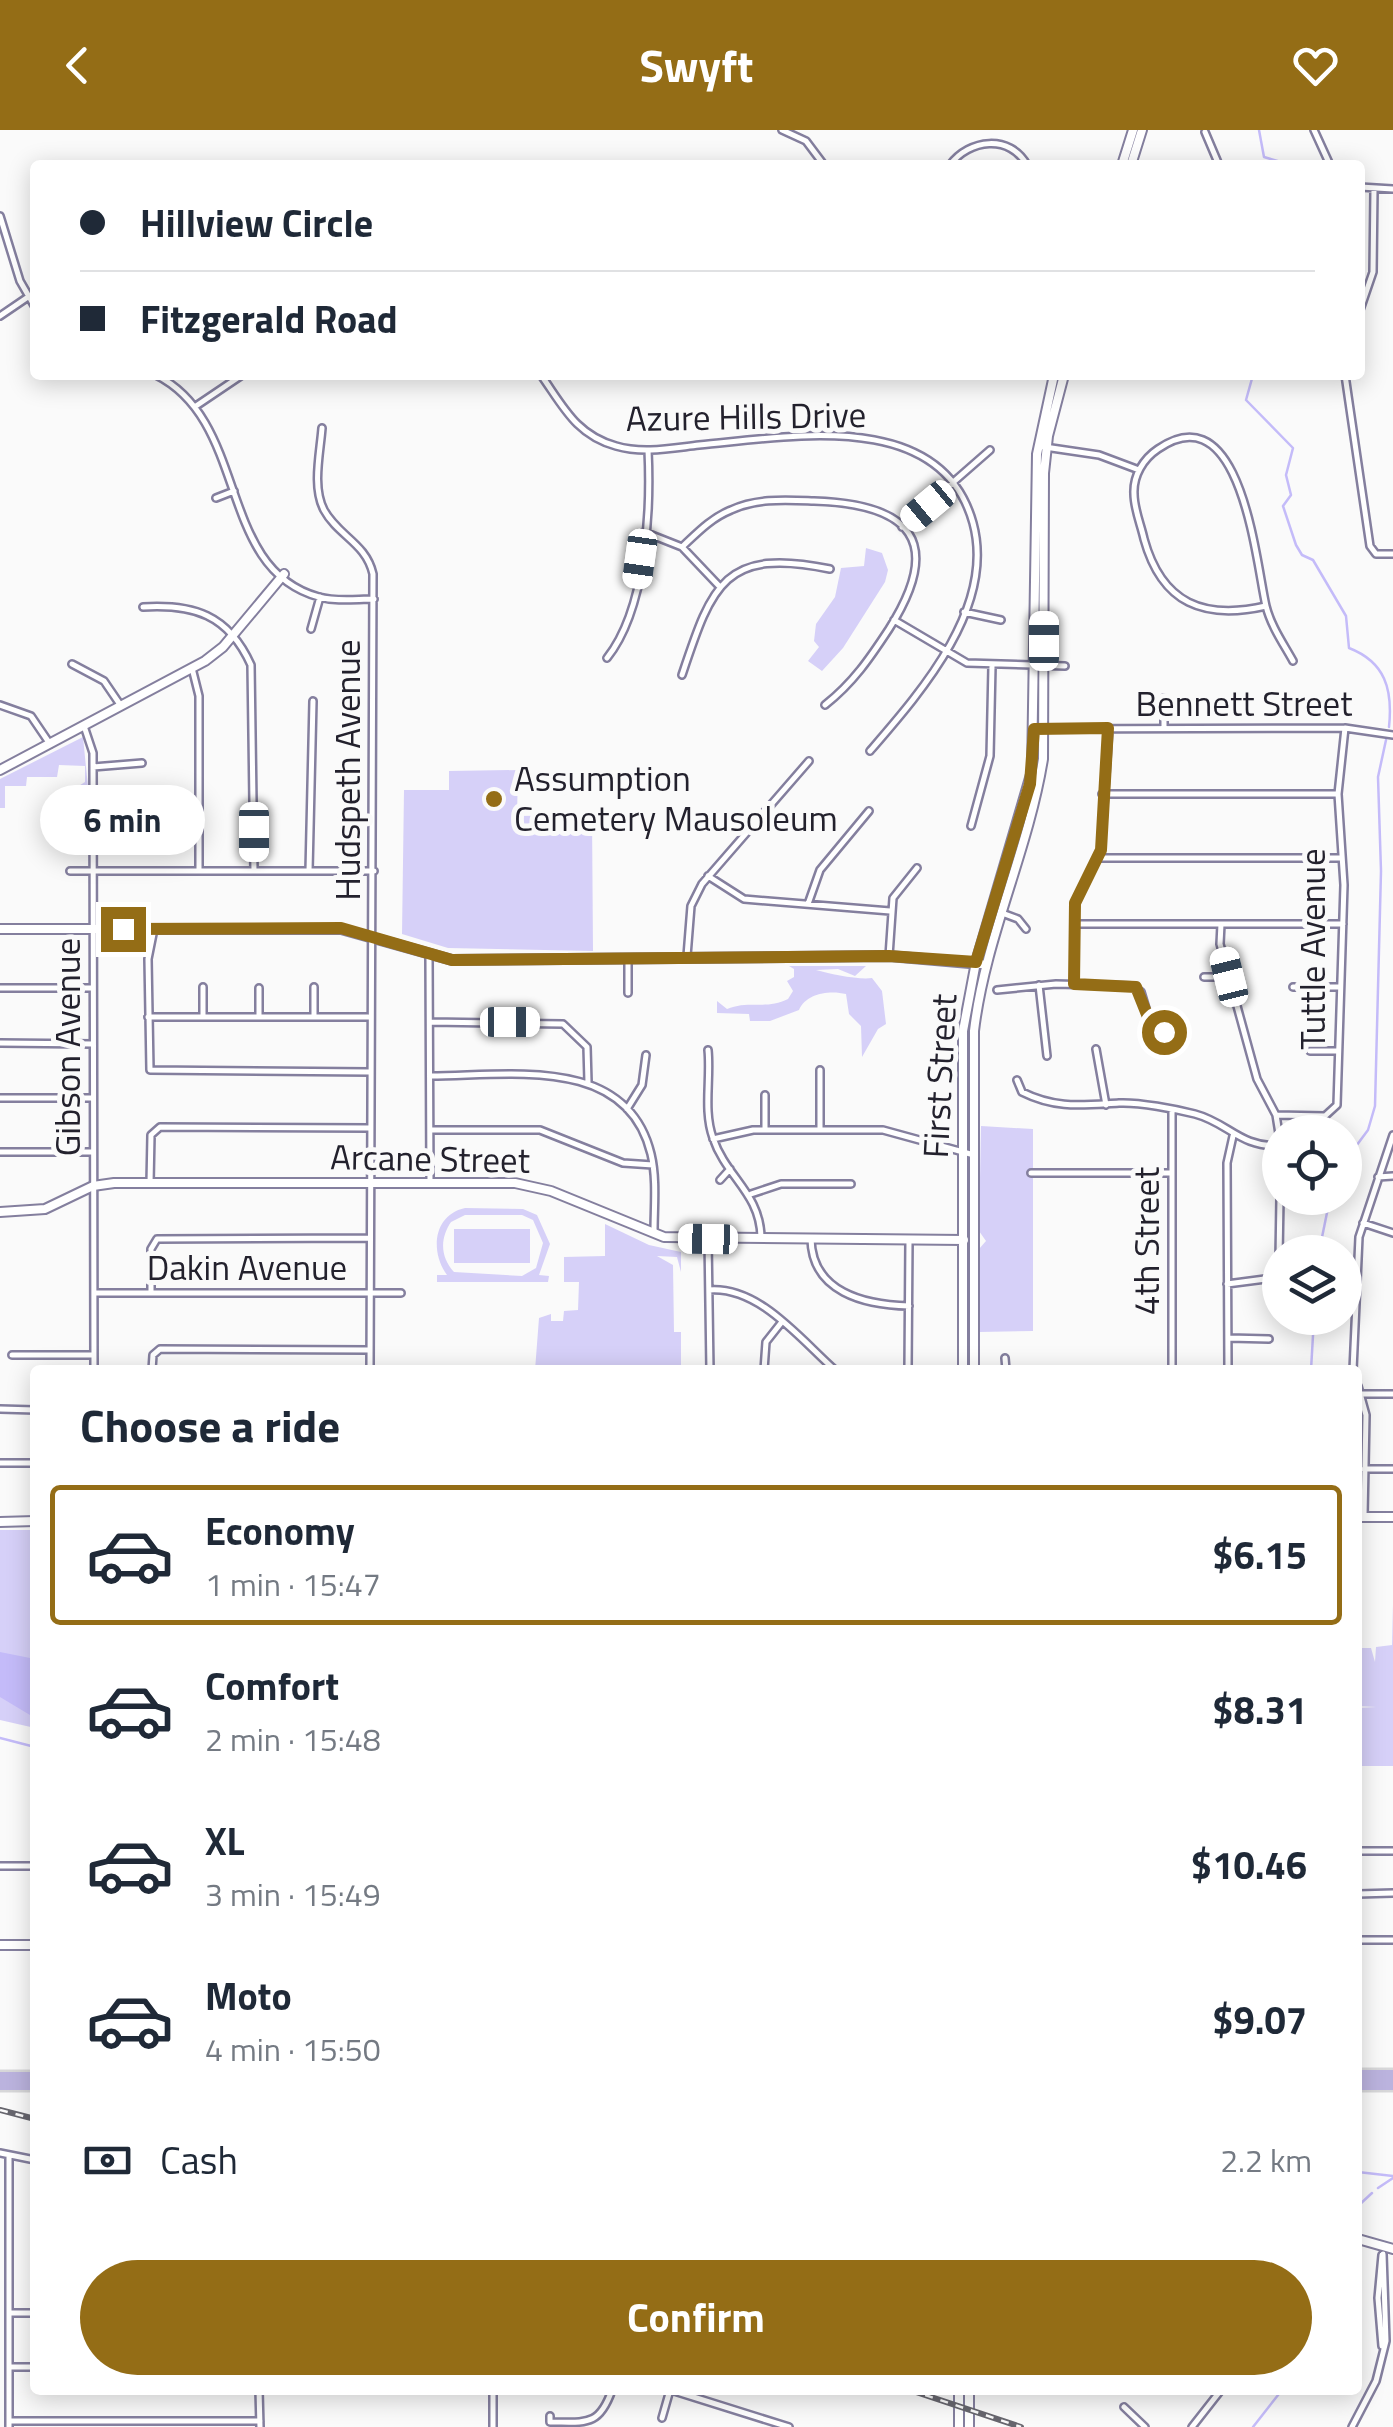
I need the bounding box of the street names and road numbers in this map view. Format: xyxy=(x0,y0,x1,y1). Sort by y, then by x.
street label: Azure Hills Drive xyxy=(625,387,867,445)
street label: Hudspeth Avenue xyxy=(320,639,374,901)
street label: Bennett Street xyxy=(1136,676,1352,730)
street label: Tuttle Avenue xyxy=(1285,848,1339,1050)
street label: Gibson Avenue xyxy=(40,938,94,1156)
street label: First Street xyxy=(908,992,970,1160)
street label: Arcane Street xyxy=(330,1129,530,1187)
street label: 4th Street xyxy=(1119,1167,1173,1315)
street label: Dakin Avenue xyxy=(147,1240,347,1294)

